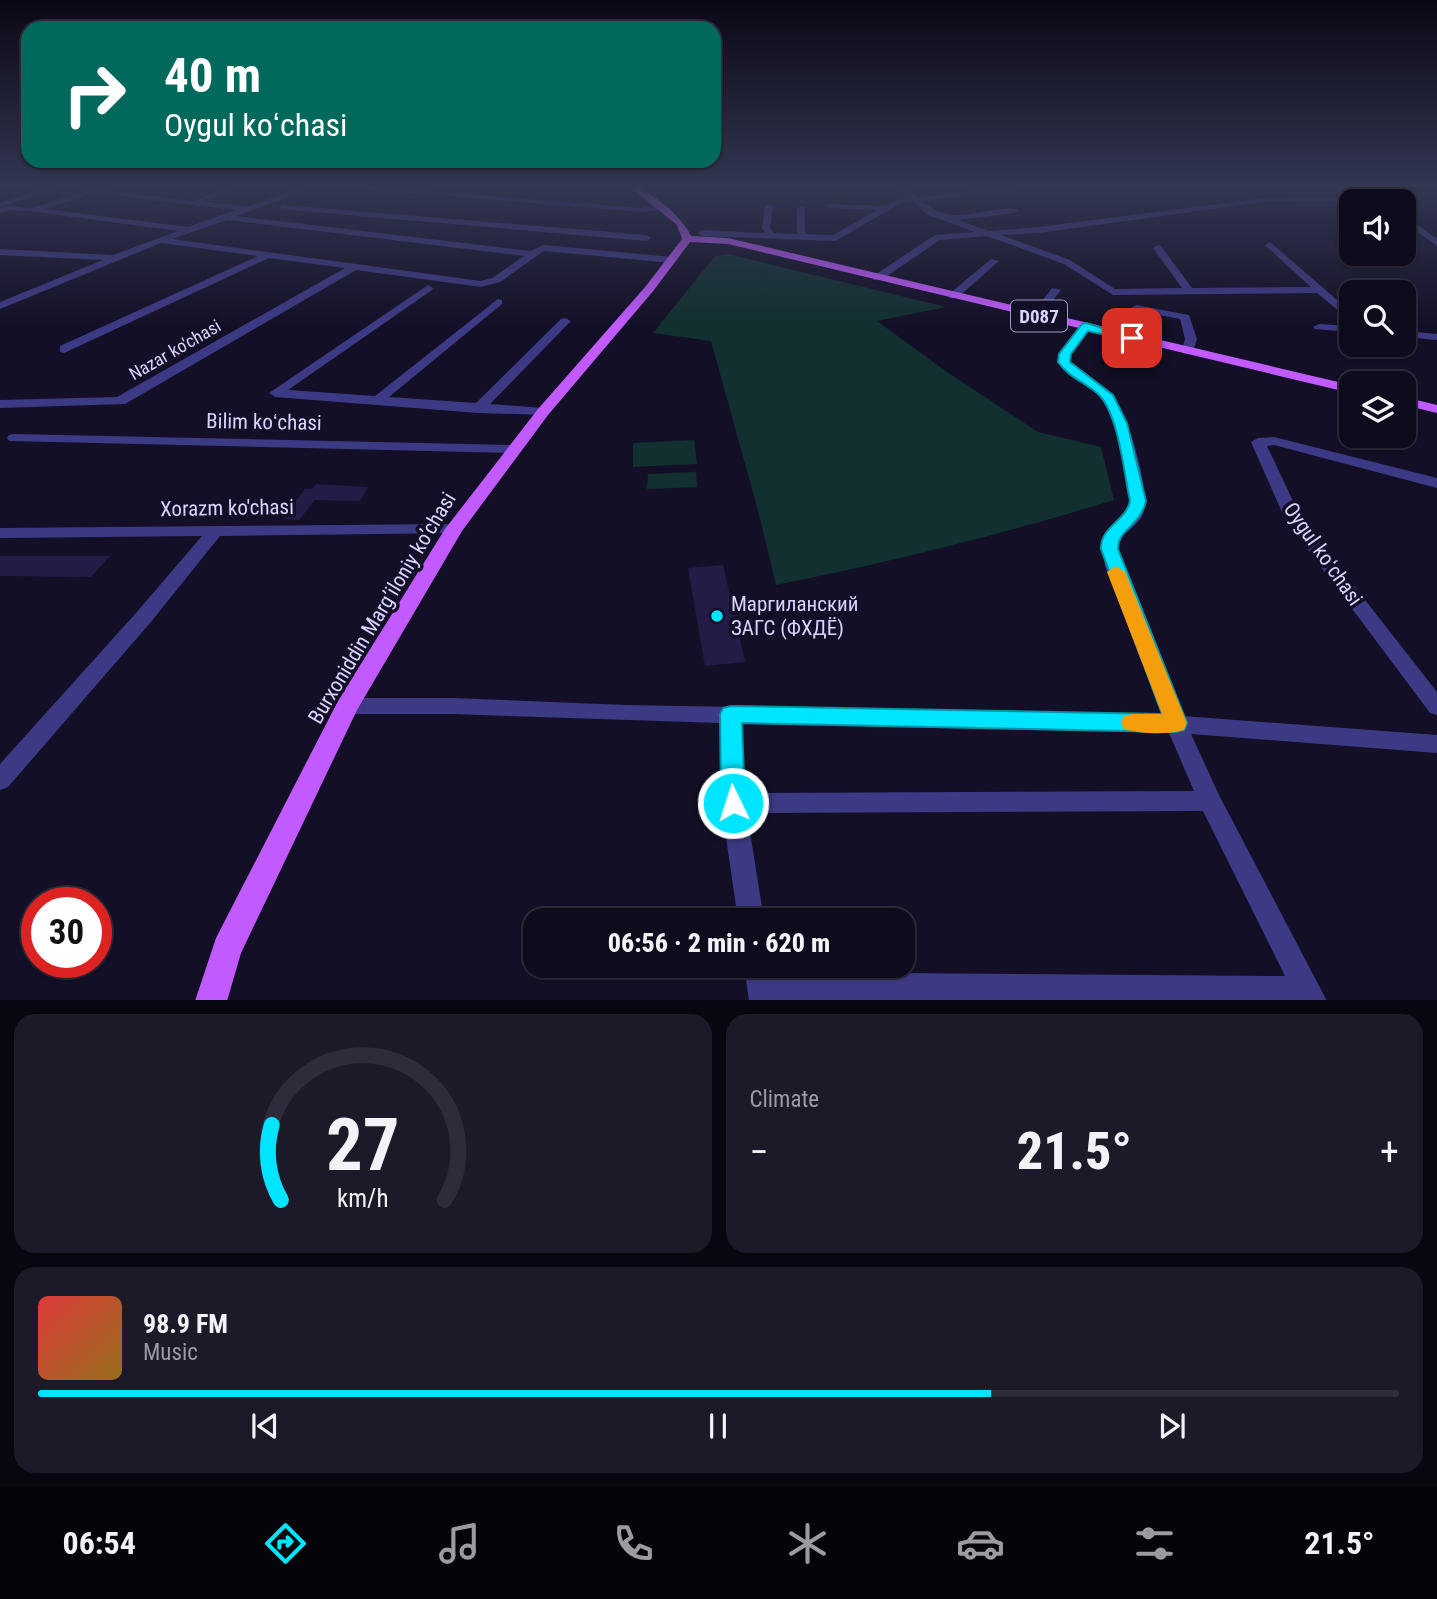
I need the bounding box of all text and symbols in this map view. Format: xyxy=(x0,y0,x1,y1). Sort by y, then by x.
text: 40 m xyxy=(164,47,261,104)
icon: right xyxy=(49,49,140,140)
text: Oygul koʻchasi xyxy=(164,106,347,144)
map controls xyxy=(1339,189,1416,448)
button: sound xyxy=(1339,189,1416,266)
button: search xyxy=(1339,280,1416,357)
road number: D087 xyxy=(1011,300,1067,332)
pin xyxy=(1102,308,1162,368)
street label: Nazar ko'chasi xyxy=(125,315,224,384)
icon: arrive xyxy=(1113,319,1151,357)
button: layers xyxy=(1339,371,1416,448)
street label: Bilim koʻchasi xyxy=(206,409,322,435)
street label: Burxoniddin Marg’iloniy ko’chasi xyxy=(303,488,461,728)
street label: Xorazm ko'chasi xyxy=(160,495,294,521)
street label: Oygul koʻchasi xyxy=(1279,498,1367,610)
place label: Маргиланский ЗАГС (ФХДЁ) xyxy=(731,592,858,640)
marker: Маргиланский ЗАГС (ФХДЁ) xyxy=(709,608,725,624)
position arrow xyxy=(696,766,770,840)
speed limit sign: 30 xyxy=(21,887,112,978)
text: 06:56 · 2 min · 620 m xyxy=(608,928,830,958)
text: Climate xyxy=(750,1086,819,1113)
text: 27 xyxy=(326,1102,400,1188)
text: 21.5° xyxy=(1017,1121,1132,1182)
text: − xyxy=(750,1130,769,1174)
text: + xyxy=(1380,1130,1399,1174)
text: km/h xyxy=(337,1183,388,1212)
text: 98.9 FM xyxy=(143,1309,228,1339)
text: Music xyxy=(143,1339,198,1366)
icon: previous xyxy=(246,1407,284,1445)
icon: pause xyxy=(699,1407,737,1445)
icon: next xyxy=(1153,1407,1191,1445)
icon: directions xyxy=(261,1519,310,1568)
icon: music xyxy=(435,1519,484,1568)
icon: phone xyxy=(609,1519,658,1568)
icon: climate xyxy=(783,1519,832,1568)
icon: car xyxy=(956,1519,1005,1568)
icon: filters xyxy=(1130,1519,1179,1568)
text: 06:54 xyxy=(62,1524,136,1562)
text: 21.5° xyxy=(1304,1524,1374,1562)

